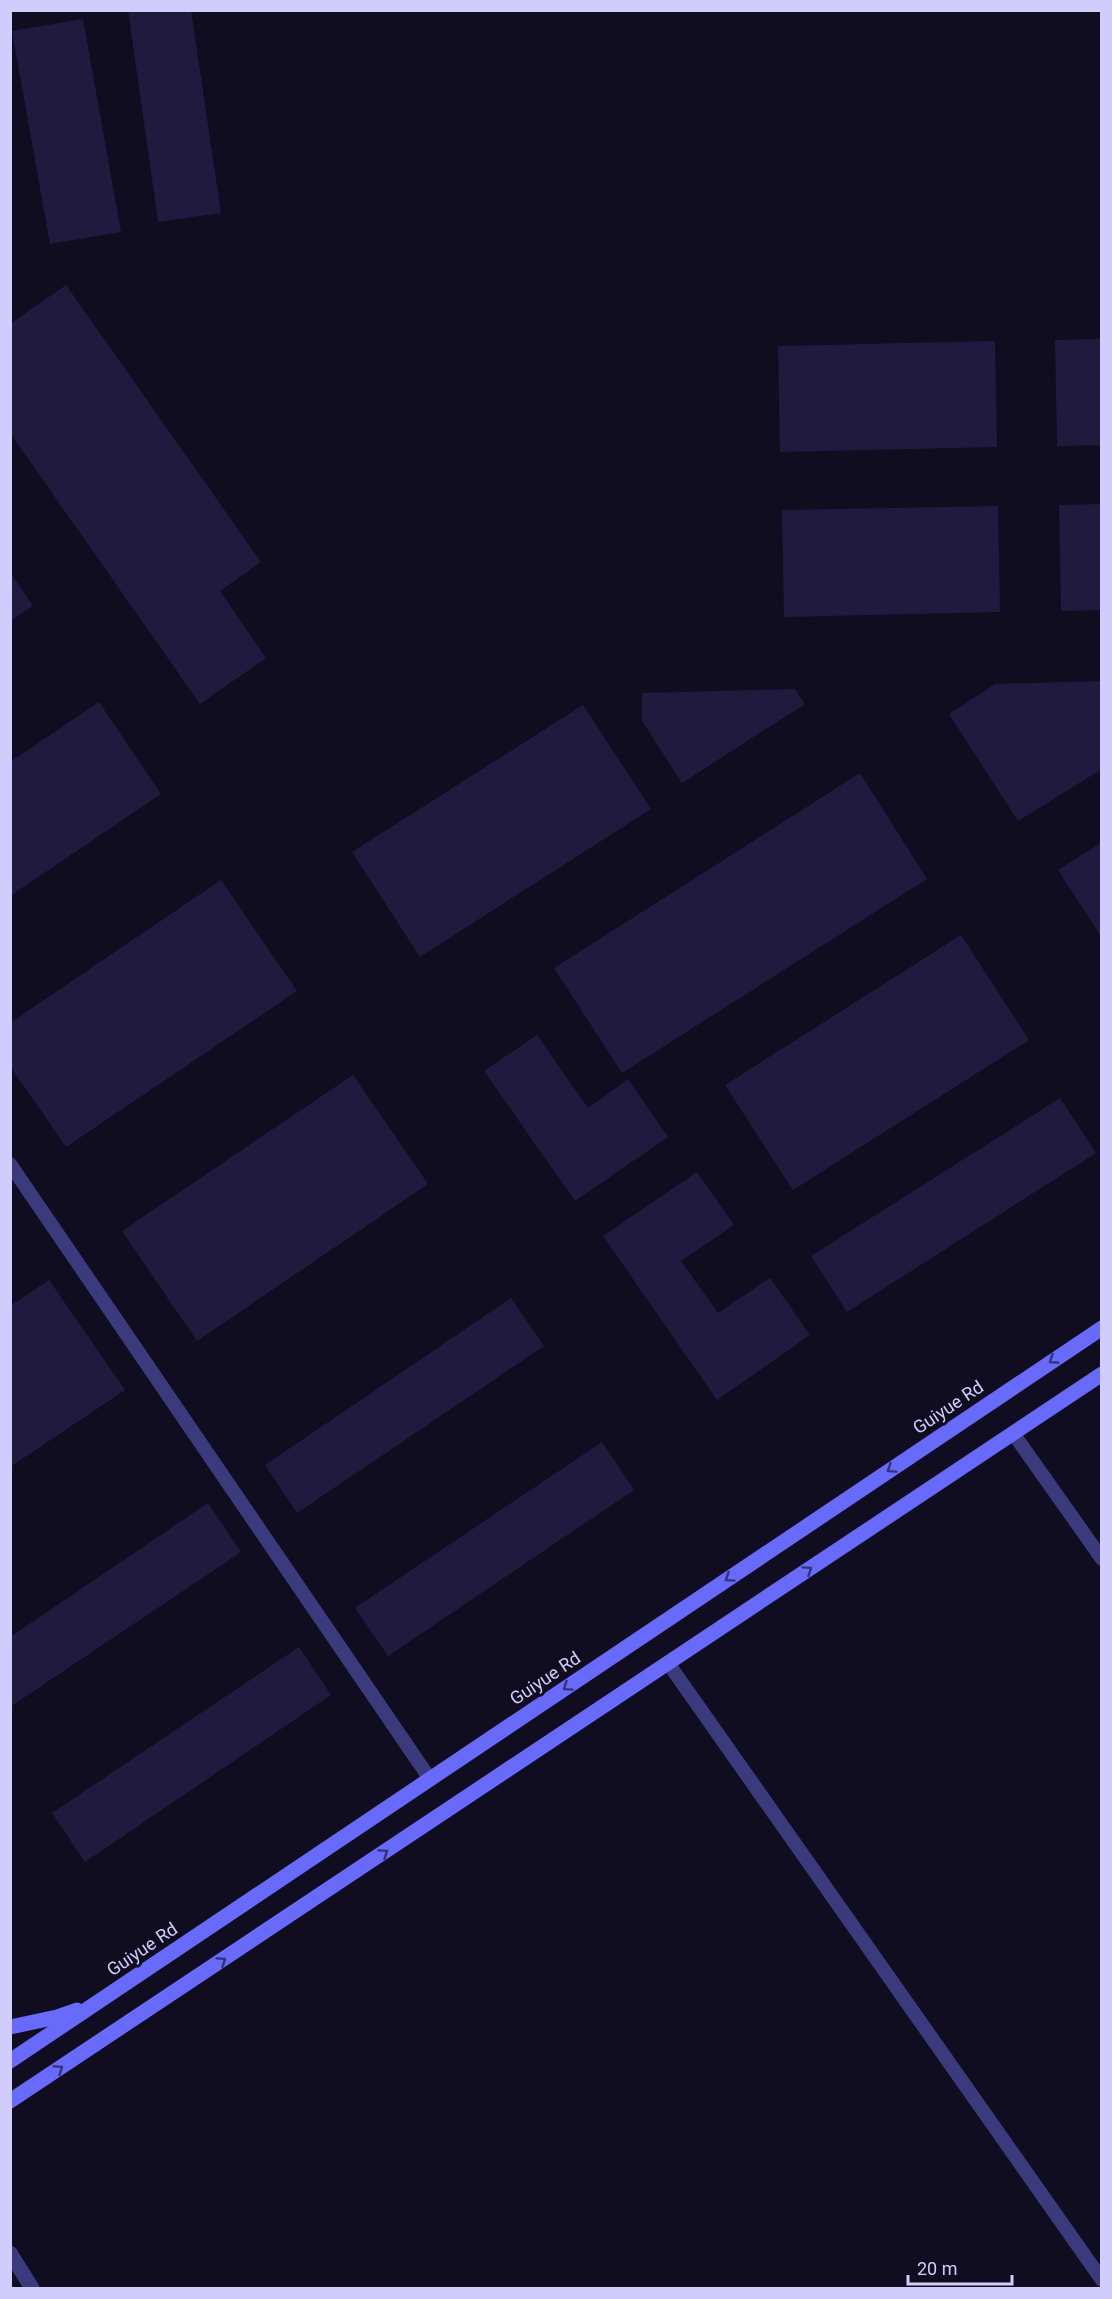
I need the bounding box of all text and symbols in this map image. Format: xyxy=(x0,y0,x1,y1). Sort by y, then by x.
one-way arrow xyxy=(1049,1353,1059,1365)
street label: Guiyue Rd xyxy=(909,1376,987,1438)
one-way arrow xyxy=(887,1462,898,1473)
one-way arrow xyxy=(802,1565,812,1577)
one-way arrow xyxy=(725,1571,736,1582)
street label: Guiyue Rd xyxy=(506,1647,584,1709)
one-way arrow xyxy=(563,1680,574,1691)
one-way arrow xyxy=(378,1848,388,1860)
street label: Guiyue Rd xyxy=(103,1918,181,1980)
one-way arrow xyxy=(215,1957,226,1968)
one-way arrow xyxy=(53,2065,64,2076)
scale bar xyxy=(908,2248,1012,2286)
text: 20 m xyxy=(917,2258,957,2279)

